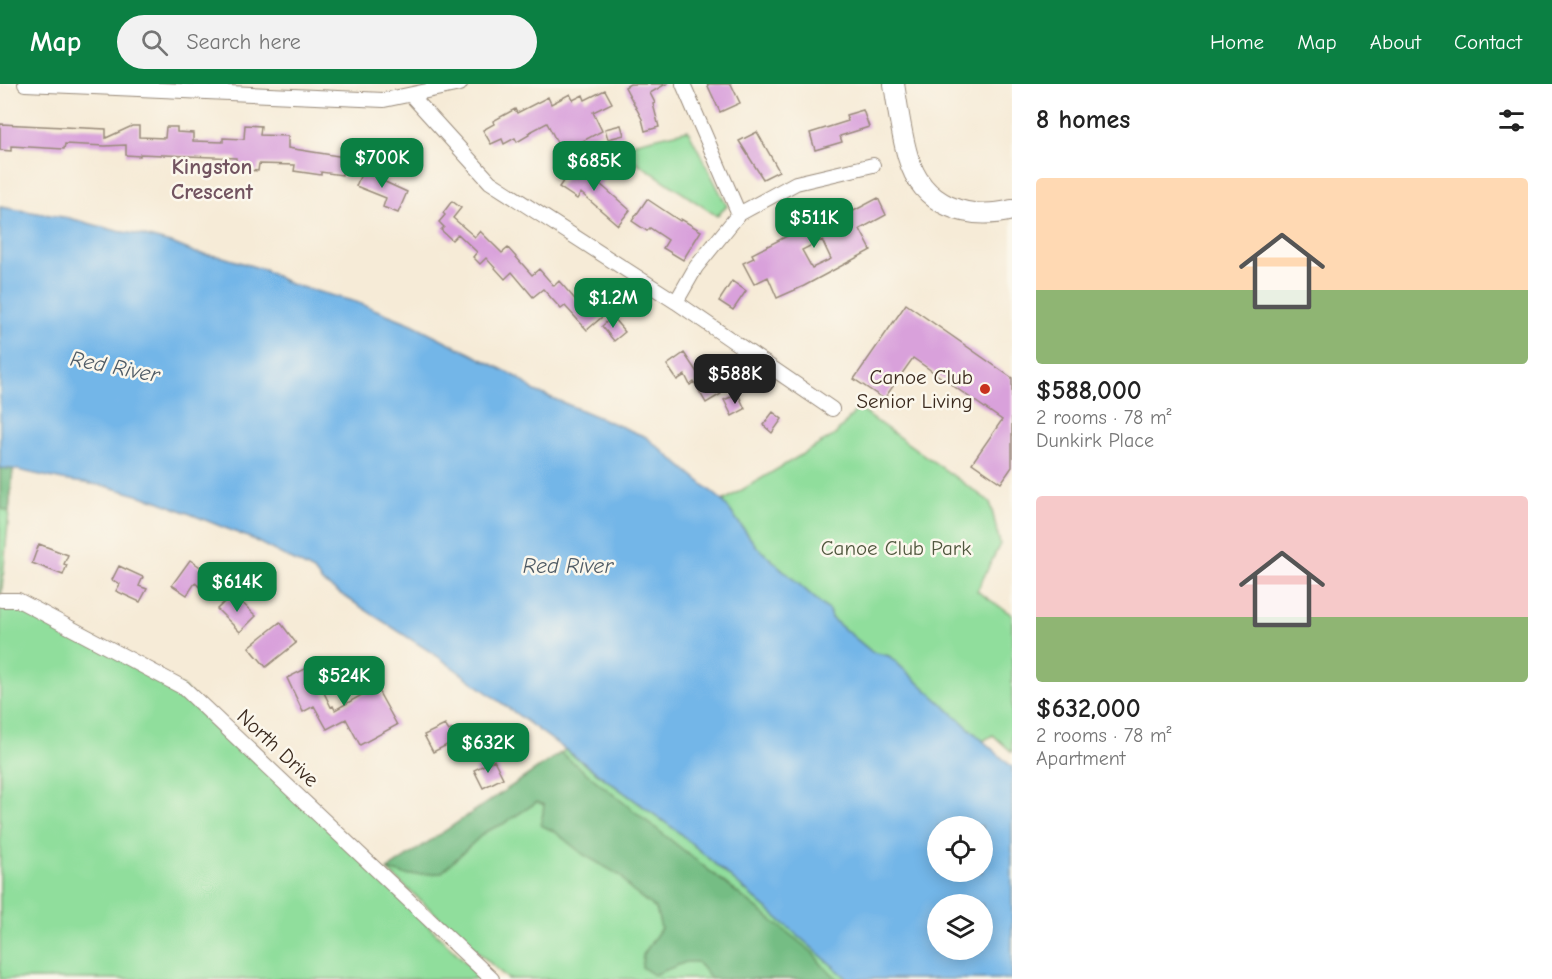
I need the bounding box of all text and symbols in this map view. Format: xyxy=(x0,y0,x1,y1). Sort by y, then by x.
search box xyxy=(117,15,537,69)
text: Map xyxy=(30,26,81,58)
icon: search xyxy=(138,26,171,59)
text: Search here xyxy=(186,29,301,55)
text: Home xyxy=(1210,30,1264,54)
text: Map xyxy=(1297,30,1337,54)
text: About xyxy=(1370,30,1421,54)
text: Contact xyxy=(1454,30,1522,54)
icon: filters xyxy=(1495,104,1528,137)
text: 8 homes xyxy=(1036,105,1130,135)
pin: $700K xyxy=(340,138,424,189)
pin: $685K xyxy=(552,141,636,192)
text: $700K xyxy=(354,146,410,169)
text: $685K xyxy=(567,149,621,172)
district label: Kingston Crescent xyxy=(171,154,254,205)
pin: $511K xyxy=(772,198,856,249)
text: $511K xyxy=(789,206,839,229)
icon: home xyxy=(1228,217,1336,325)
pin: $1.2M xyxy=(571,278,655,329)
text: $1.2M xyxy=(588,286,638,309)
water label: Red River xyxy=(68,346,163,389)
pin: $588K xyxy=(693,354,777,405)
text: $588K xyxy=(708,362,762,385)
place label: Canoe Club Senior Living xyxy=(856,365,973,413)
text: $588,000 xyxy=(1036,376,1142,406)
marker: Canoe Club Senior Living xyxy=(978,382,992,396)
text: 2 rooms · 78 m² xyxy=(1036,406,1172,429)
text: Dunkirk Place xyxy=(1036,429,1154,452)
icon: home xyxy=(1228,535,1336,643)
park label: Canoe Club Park xyxy=(821,536,971,560)
water label: Red River xyxy=(523,553,614,579)
pin: $614K xyxy=(195,562,279,613)
text: $614K xyxy=(212,570,262,593)
pin: $524K xyxy=(302,656,386,707)
text: $524K xyxy=(318,664,370,687)
text: $632,000 xyxy=(1036,694,1141,724)
street label: North Drive xyxy=(232,704,324,792)
pin: $632K xyxy=(446,723,530,774)
text: 2 rooms · 78 m² xyxy=(1036,724,1172,747)
text: $632K xyxy=(461,731,515,754)
text: Apartment xyxy=(1036,747,1126,770)
map controls xyxy=(927,816,993,960)
button: locate xyxy=(927,816,993,882)
button: layers xyxy=(927,894,993,960)

